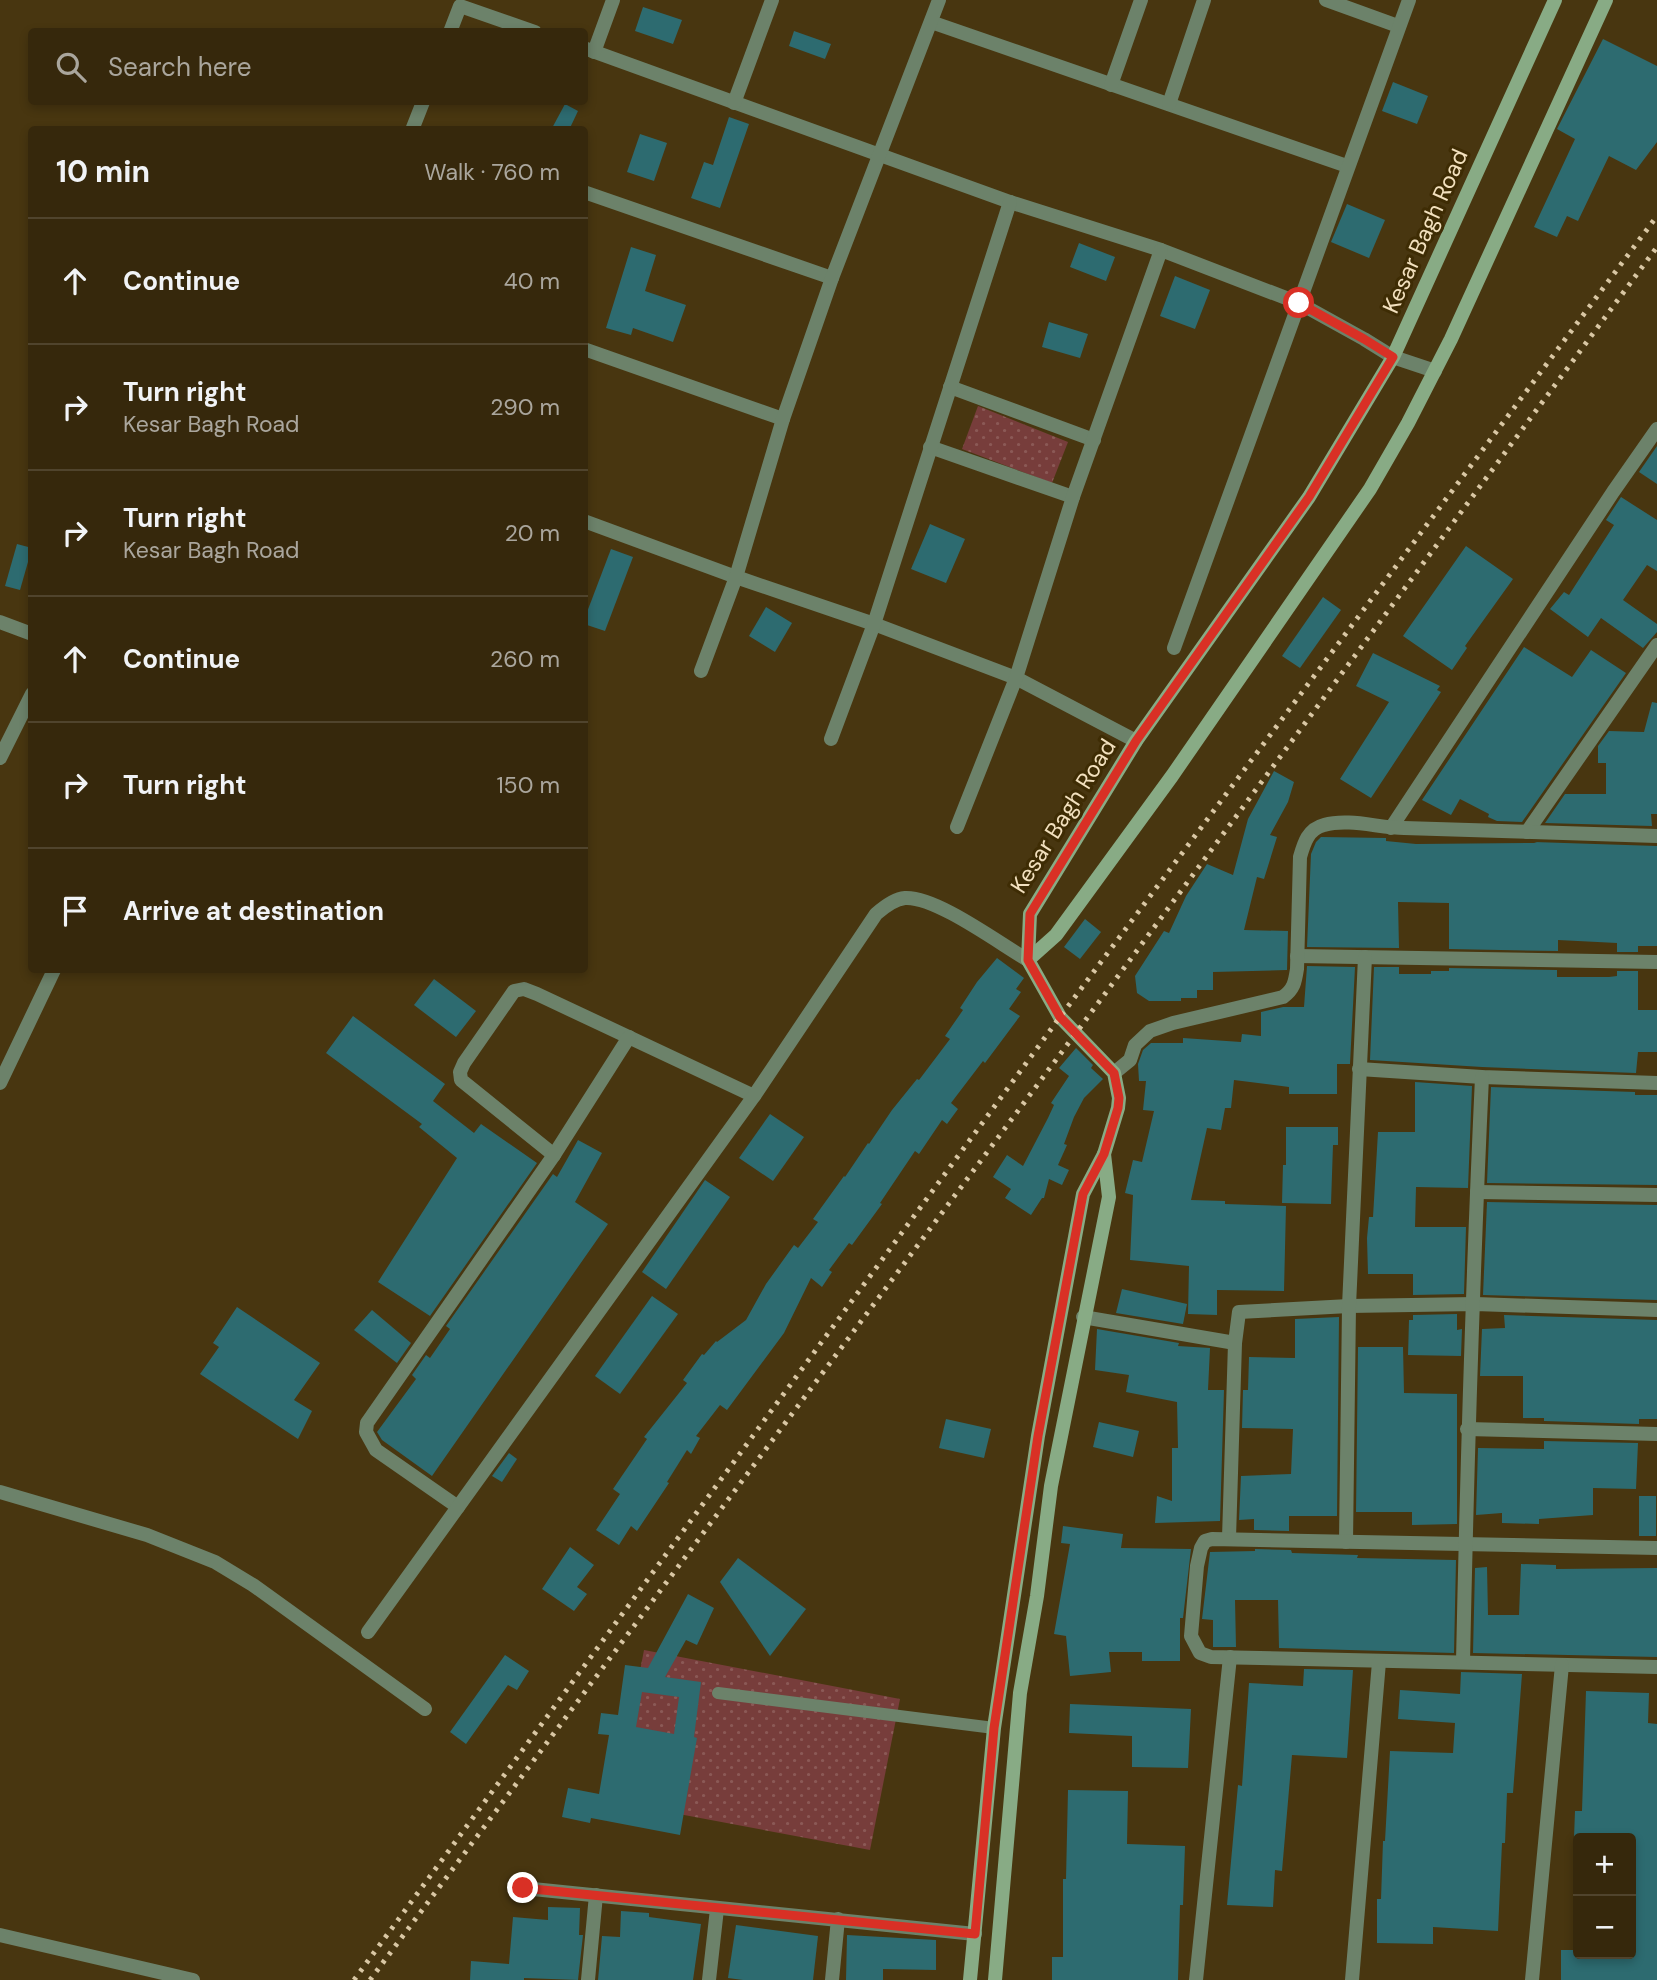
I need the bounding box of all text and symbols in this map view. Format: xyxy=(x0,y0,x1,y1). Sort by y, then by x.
search box xyxy=(28,28,588,105)
icon: search xyxy=(52,48,90,86)
text: Search here xyxy=(108,50,251,84)
street label: Kesar Bagh Road xyxy=(1375,144,1475,318)
text: 10 min xyxy=(56,152,150,191)
text: Walk · 760 m xyxy=(424,157,560,187)
icon: ahead xyxy=(56,262,94,300)
text: Continue xyxy=(123,264,240,298)
text: 40 m xyxy=(504,266,560,296)
route start xyxy=(1283,287,1314,318)
text: Turn right xyxy=(123,375,247,409)
icon: right xyxy=(56,388,94,426)
text: 290 m xyxy=(490,392,560,422)
text: Kesar Bagh Road xyxy=(123,409,300,439)
text: Turn right xyxy=(123,501,247,535)
icon: right xyxy=(56,514,94,552)
text: 20 m xyxy=(505,518,560,548)
text: Kesar Bagh Road xyxy=(123,535,300,565)
icon: ahead xyxy=(56,640,94,678)
text: Continue xyxy=(123,642,240,676)
text: 260 m xyxy=(490,644,560,674)
street label: Kesar Bagh Road xyxy=(1004,733,1122,899)
icon: right xyxy=(56,766,94,804)
text: Turn right xyxy=(123,768,247,802)
text: 150 m xyxy=(496,770,560,800)
icon: arrive xyxy=(56,892,94,930)
text: Arrive at destination xyxy=(123,894,384,928)
map controls xyxy=(1573,1833,1636,1959)
button: + xyxy=(1573,1833,1636,1896)
route end xyxy=(507,1872,538,1903)
button: − xyxy=(1573,1896,1636,1959)

